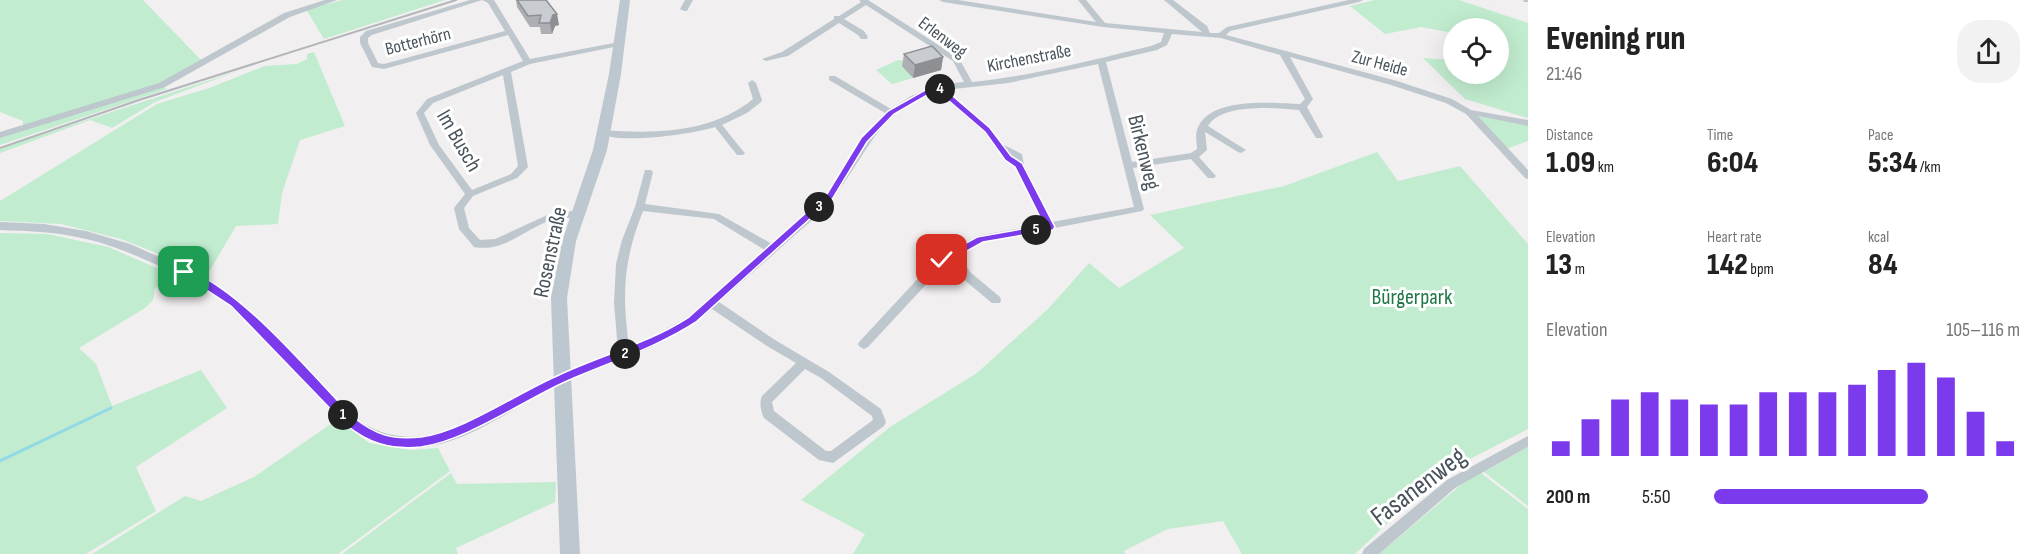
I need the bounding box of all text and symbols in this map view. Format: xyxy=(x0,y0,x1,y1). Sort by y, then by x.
street label: Erlenweg xyxy=(914,12,971,62)
map controls xyxy=(1443,18,1509,84)
button: locate xyxy=(1443,18,1509,84)
text: Evening run xyxy=(1546,19,1686,59)
button: share xyxy=(1957,20,2020,83)
street label: Botterhörn xyxy=(383,23,453,60)
street label: Kirchenstraße xyxy=(985,40,1073,77)
street label: Zur Heide xyxy=(1349,46,1410,81)
text: 21:46 xyxy=(1546,62,1582,86)
pin: 4 xyxy=(925,74,955,104)
text: 4 xyxy=(936,79,944,98)
street label: Im Busch xyxy=(430,105,487,177)
street label: Birkenweg xyxy=(1121,112,1166,193)
text: Distance xyxy=(1546,126,1593,145)
text: Time xyxy=(1707,126,1733,145)
text: Pace xyxy=(1868,126,1893,145)
text: 1.09 xyxy=(1546,145,1595,181)
text: 6:04 xyxy=(1707,145,1758,181)
text: 5:34 xyxy=(1868,145,1917,181)
text: km xyxy=(1595,158,1614,177)
text: /km xyxy=(1917,158,1941,177)
pin: 3 xyxy=(804,192,834,222)
text: 3 xyxy=(815,197,823,216)
street label: Rosenstraße xyxy=(528,204,573,300)
pin: 5 xyxy=(1021,215,1051,245)
text: 5 xyxy=(1032,220,1040,239)
text: Elevation xyxy=(1546,228,1595,247)
text: Heart rate xyxy=(1707,228,1762,247)
text: kcal xyxy=(1868,228,1889,247)
pin xyxy=(916,234,967,285)
icon: check xyxy=(925,243,958,276)
pin xyxy=(158,246,209,297)
text: 13 xyxy=(1546,247,1572,283)
text: 142 xyxy=(1707,247,1748,283)
text: 84 xyxy=(1868,247,1898,283)
icon: arrive xyxy=(167,255,200,288)
text: m xyxy=(1572,260,1585,279)
text: bpm xyxy=(1748,260,1774,279)
park label: Bürgerpark xyxy=(1372,284,1453,311)
text: Elevation xyxy=(1546,318,1608,342)
text: 105–116 m xyxy=(1946,318,2020,342)
pin: 2 xyxy=(610,339,640,369)
text: 2 xyxy=(621,344,629,363)
pin: 1 xyxy=(328,400,358,430)
text: 1 xyxy=(340,405,346,424)
street label: Fasanenweg xyxy=(1365,441,1473,533)
text: 200 m xyxy=(1546,485,1590,509)
text: 5:50 xyxy=(1642,485,1671,509)

